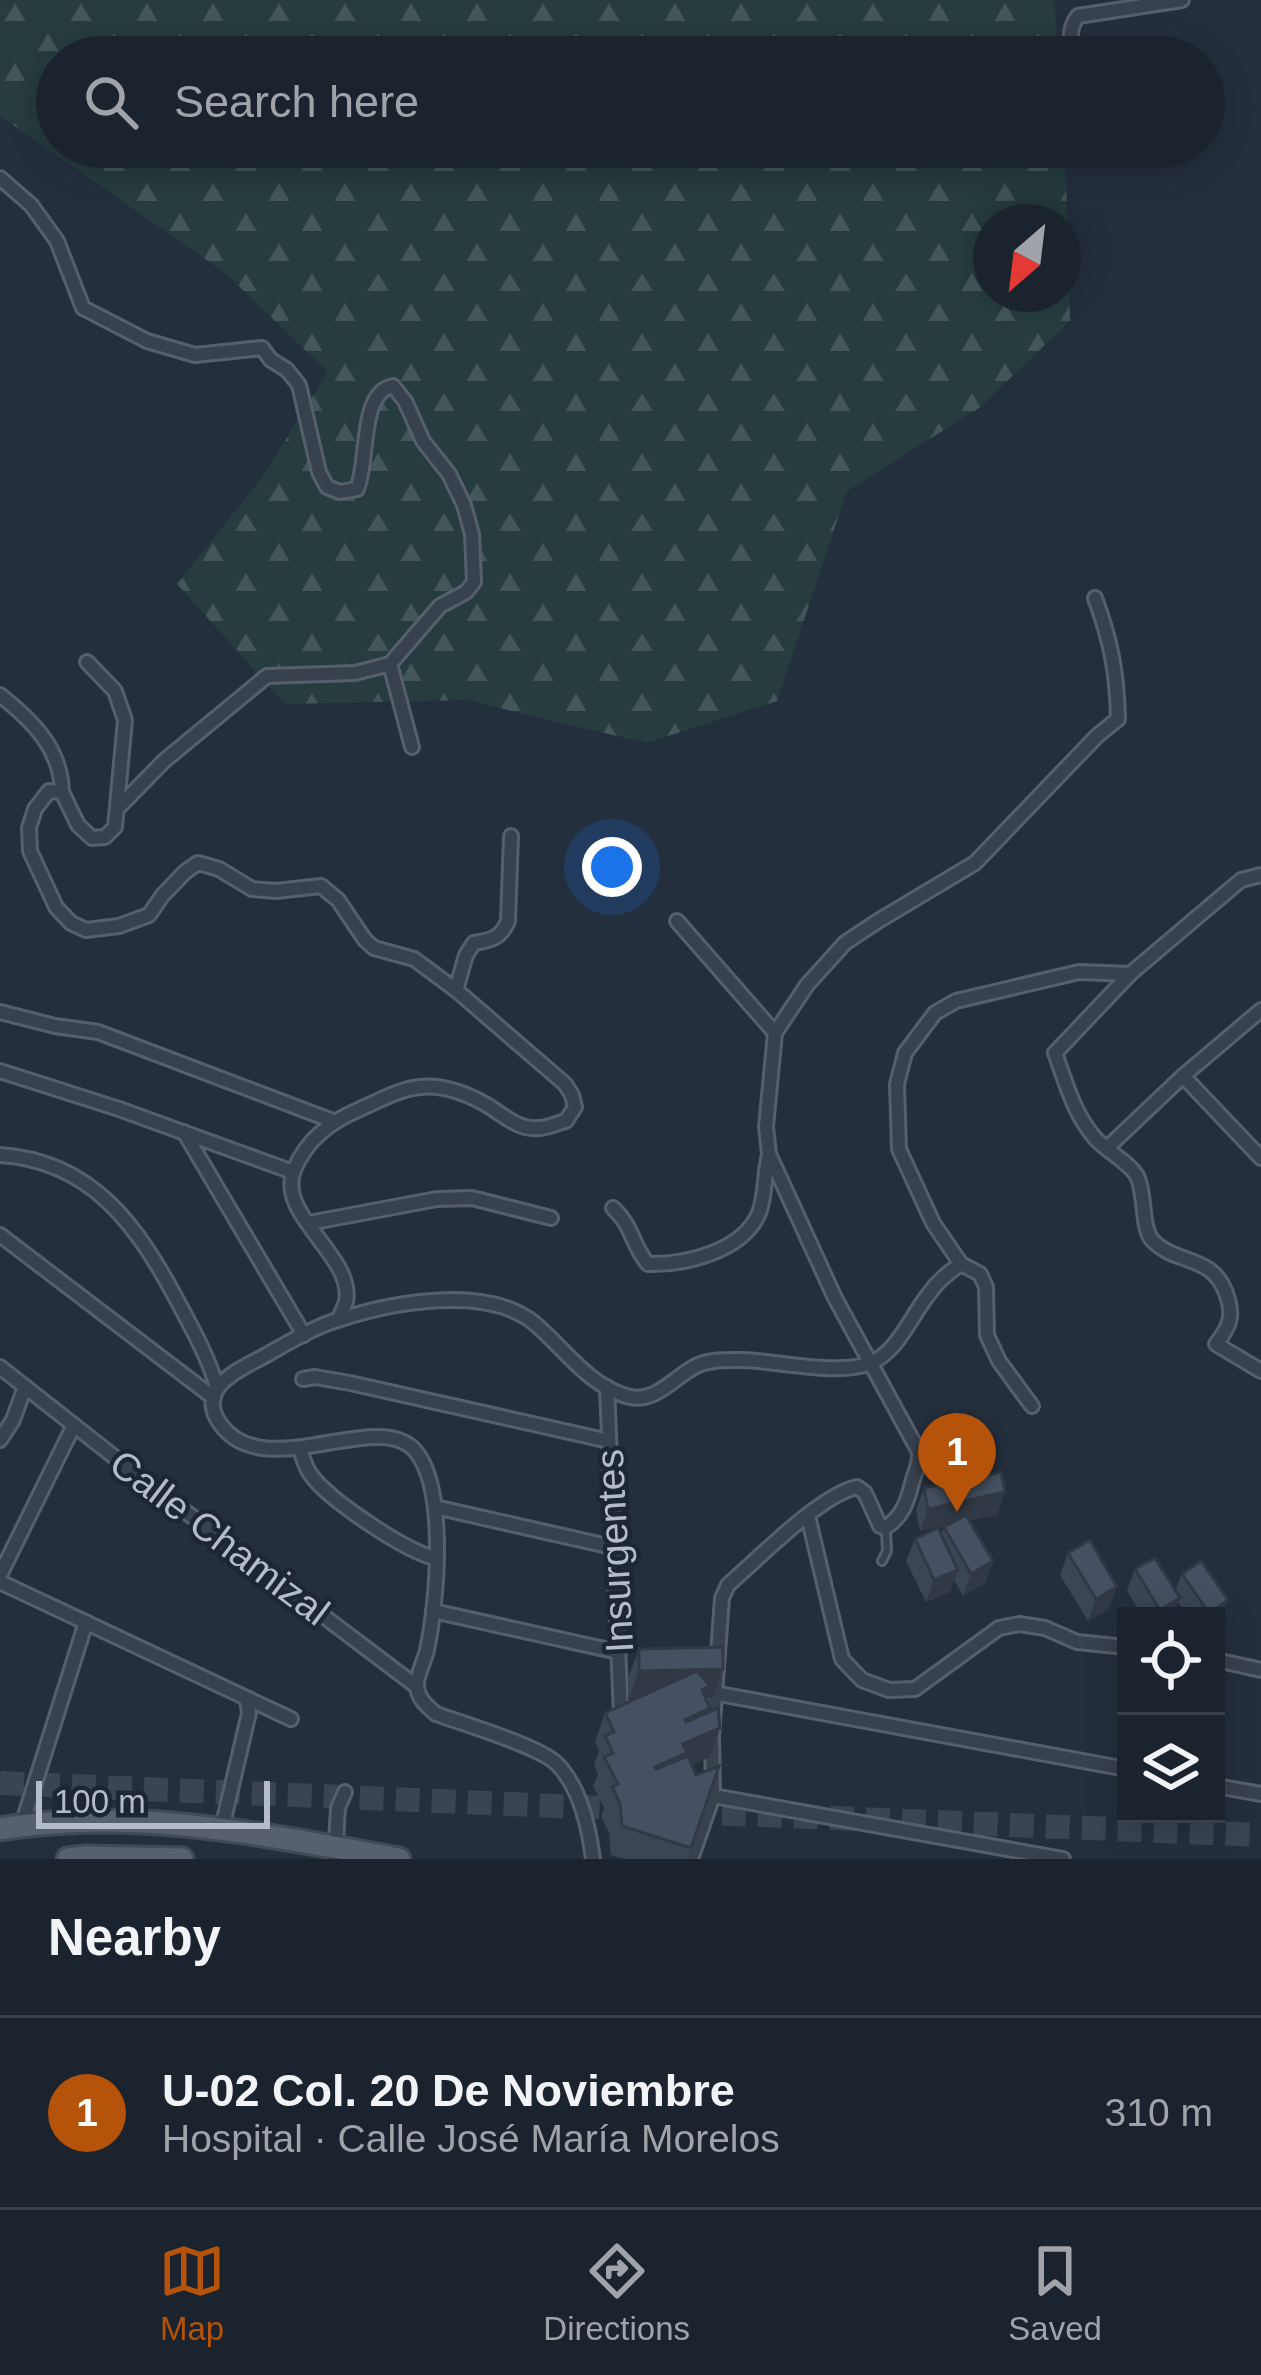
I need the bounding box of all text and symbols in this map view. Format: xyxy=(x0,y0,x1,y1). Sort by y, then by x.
search box xyxy=(36,36,1225,168)
icon: search xyxy=(78,69,144,135)
text: Search here xyxy=(174,76,419,127)
north arrow xyxy=(973,204,1081,312)
your location xyxy=(582,837,642,897)
pin: 1 xyxy=(918,1413,996,1512)
street label: Calle Chamizal xyxy=(102,1441,337,1633)
street label: Insurgentes xyxy=(588,1448,641,1654)
map controls xyxy=(1117,1607,1225,1823)
button: locate xyxy=(1117,1607,1225,1715)
button: layers xyxy=(1117,1715,1225,1823)
scale bar xyxy=(36,1775,270,1828)
text: 100 m xyxy=(54,1783,146,1820)
text: Nearby xyxy=(48,1909,221,1966)
text: U-02 Col. 20 De Noviembre xyxy=(162,2065,735,2116)
text: 1 xyxy=(76,2091,98,2134)
text: 310 m xyxy=(1105,2091,1213,2134)
text: Hospital · Calle José María Morelos xyxy=(162,2117,780,2160)
tab: Map xyxy=(159,2238,225,2348)
tab: Directions xyxy=(543,2238,690,2348)
tab: Saved xyxy=(1008,2238,1102,2348)

